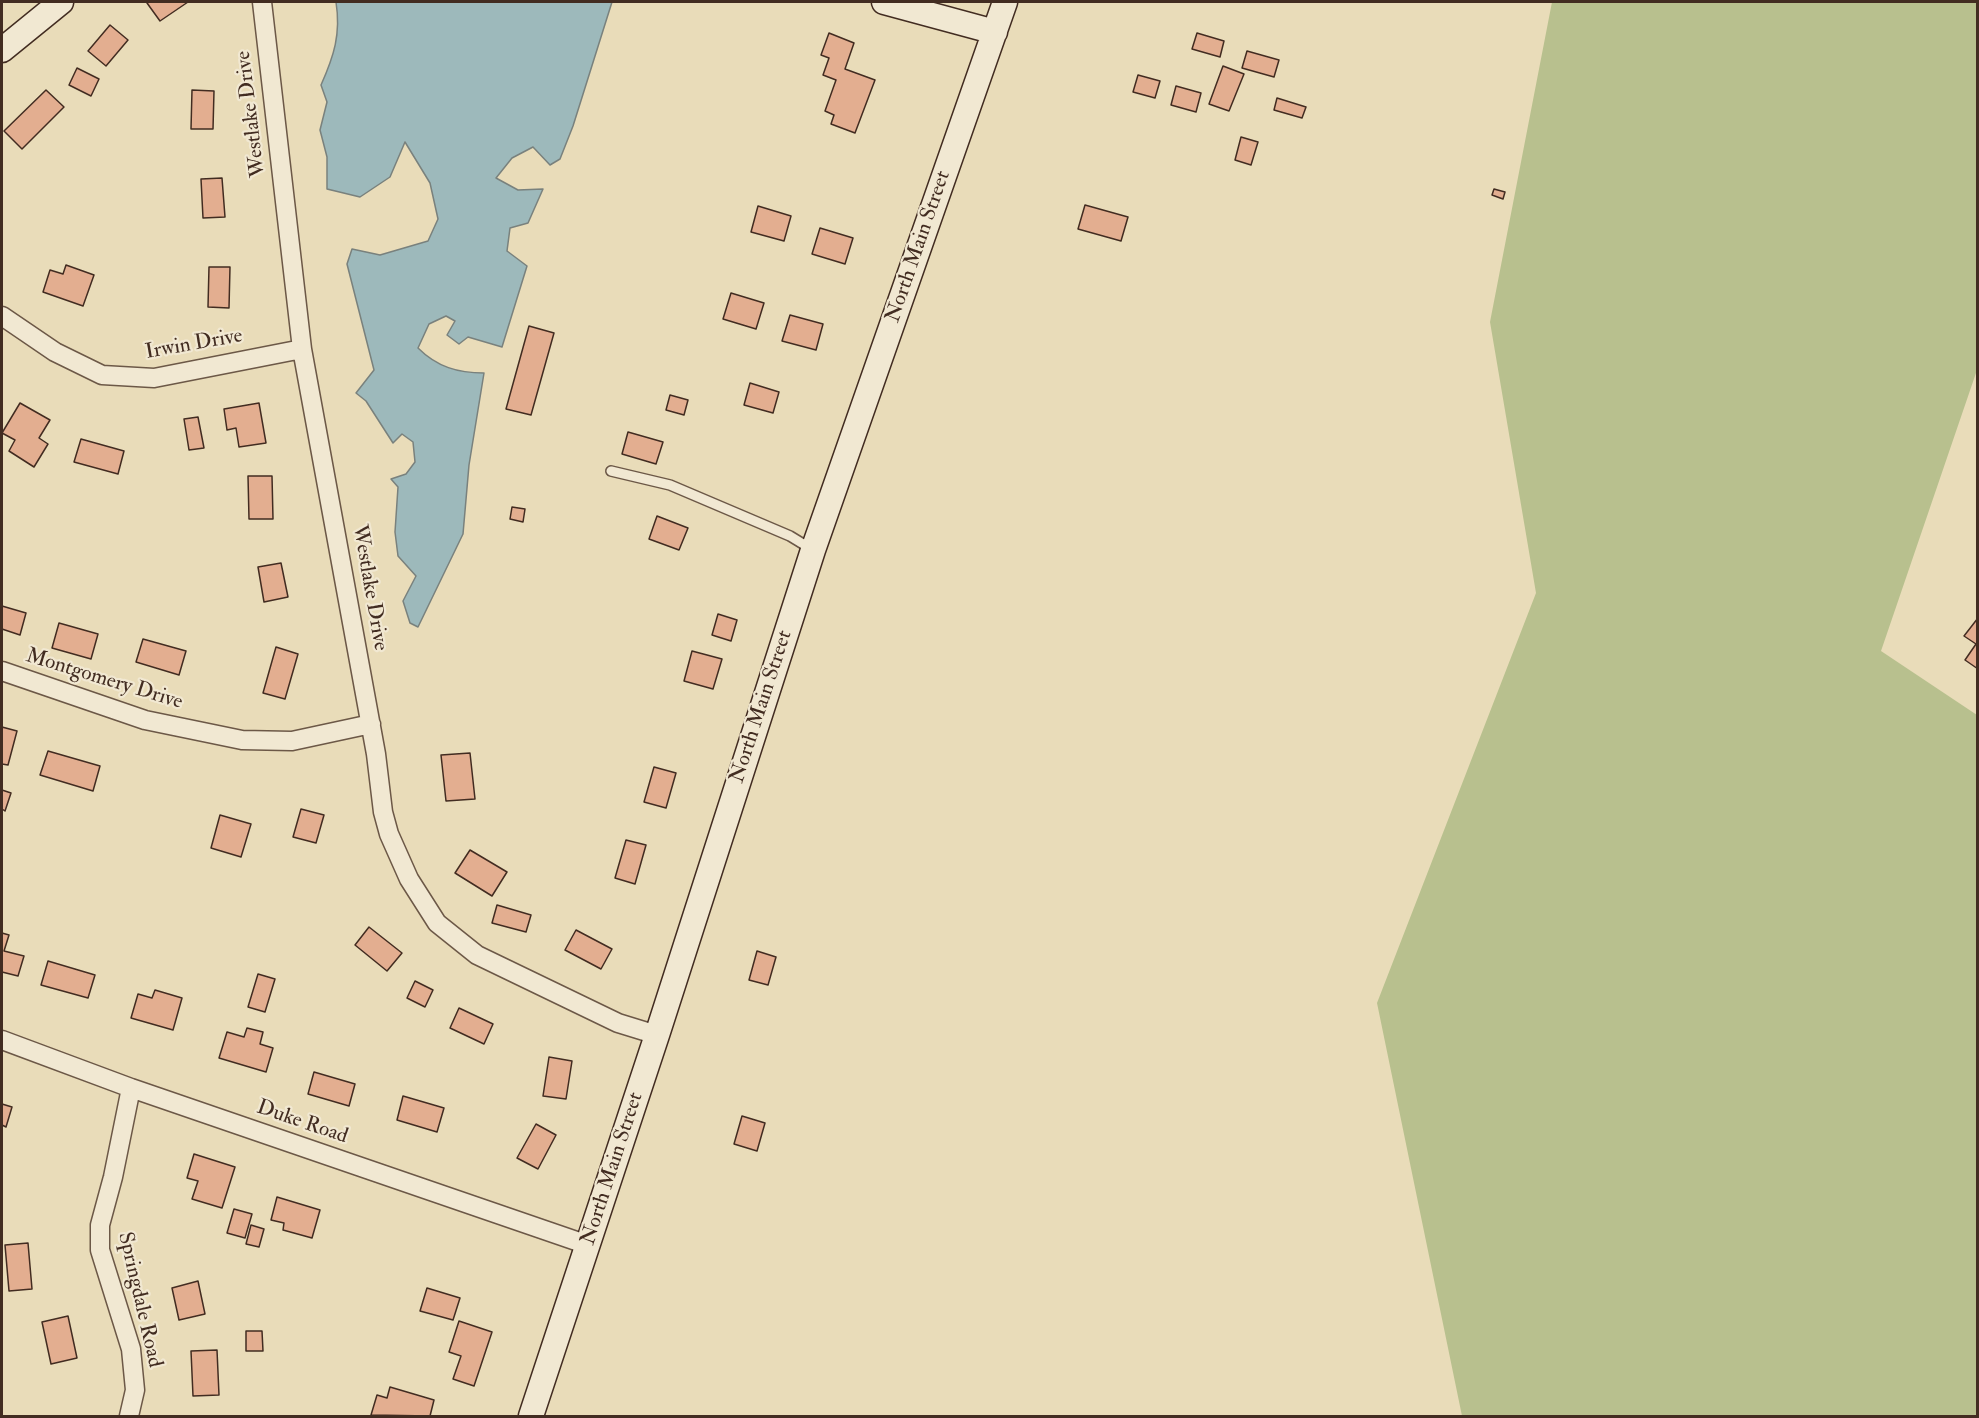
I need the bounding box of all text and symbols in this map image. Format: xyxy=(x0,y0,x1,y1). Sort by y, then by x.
street label: Westlake Drive xyxy=(232,49,272,179)
street label: North Main Street xyxy=(881,168,957,326)
street label: Irwin Drive xyxy=(143,324,245,366)
street label: Westlake Drive xyxy=(346,523,392,653)
street label: North Main Street xyxy=(725,628,799,786)
street label: Montgomery Drive xyxy=(23,644,185,716)
street label: North Main Street xyxy=(576,1090,650,1248)
street label: Duke Road xyxy=(253,1096,351,1150)
street label: Springdale Road xyxy=(111,1230,167,1370)

